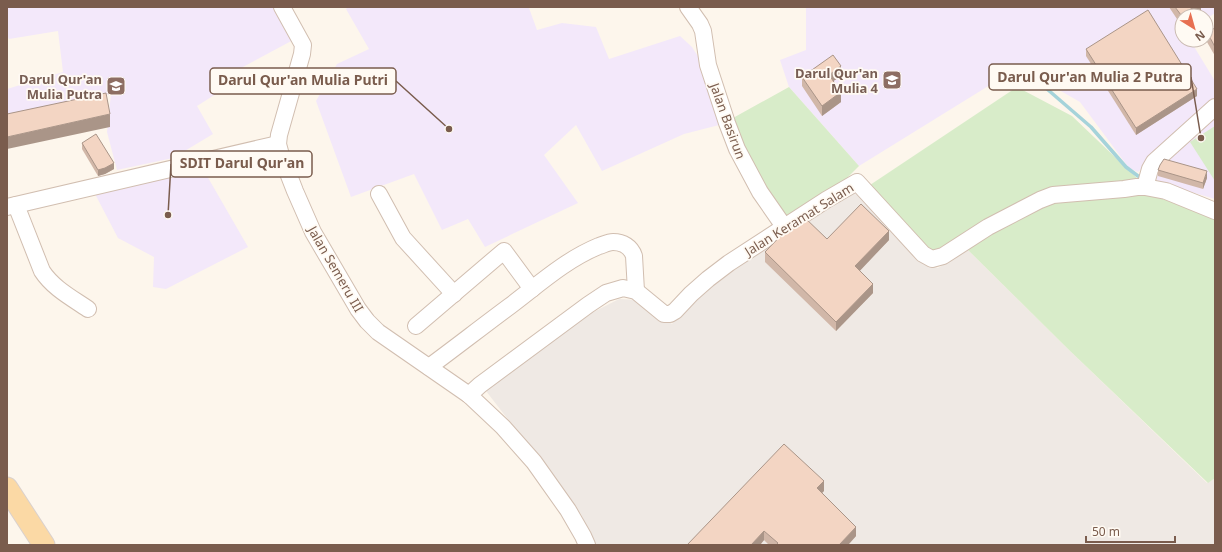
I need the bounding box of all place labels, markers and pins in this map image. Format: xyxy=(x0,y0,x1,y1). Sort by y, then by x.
place label: Darul Qur'an Mulia 4 xyxy=(795,64,879,97)
callout: Darul Qur'an Mulia 2 Putra xyxy=(989,64,1191,90)
callout: Darul Qur'an Mulia Putri xyxy=(210,68,396,94)
school or university icon: Darul Qur'an Mulia 4 xyxy=(881,69,903,91)
place label: Darul Qur'an Mulia Putra xyxy=(19,70,102,103)
school or university icon: Darul Qur'an Mulia Putra xyxy=(105,75,127,97)
callout: SDIT Darul Qur'an xyxy=(171,151,312,177)

